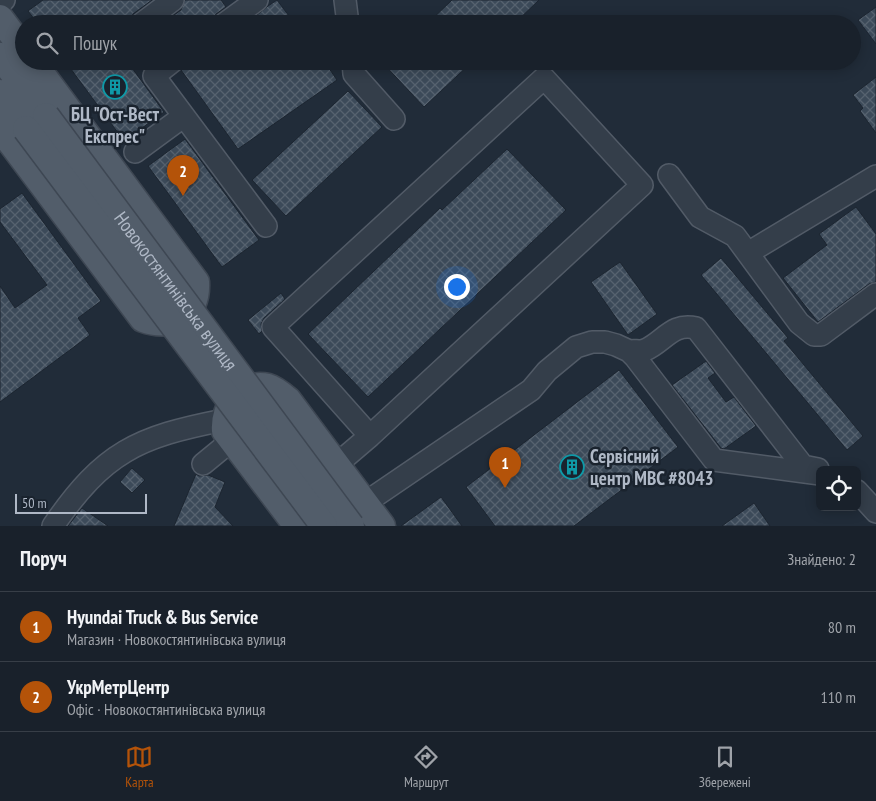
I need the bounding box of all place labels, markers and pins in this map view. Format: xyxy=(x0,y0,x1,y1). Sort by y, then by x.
building icon: БЦ "Ост-Вест Експрес" xyxy=(102,74,128,100)
place label: БЦ "Ост-Вест Експрес" xyxy=(71,102,159,148)
pin: 2 xyxy=(167,155,199,196)
place label: Сервісний центр МВС #8043 xyxy=(590,444,714,490)
pin: 1 xyxy=(489,447,521,488)
building icon: Сервісний центр МВС #8043 xyxy=(559,454,585,480)

